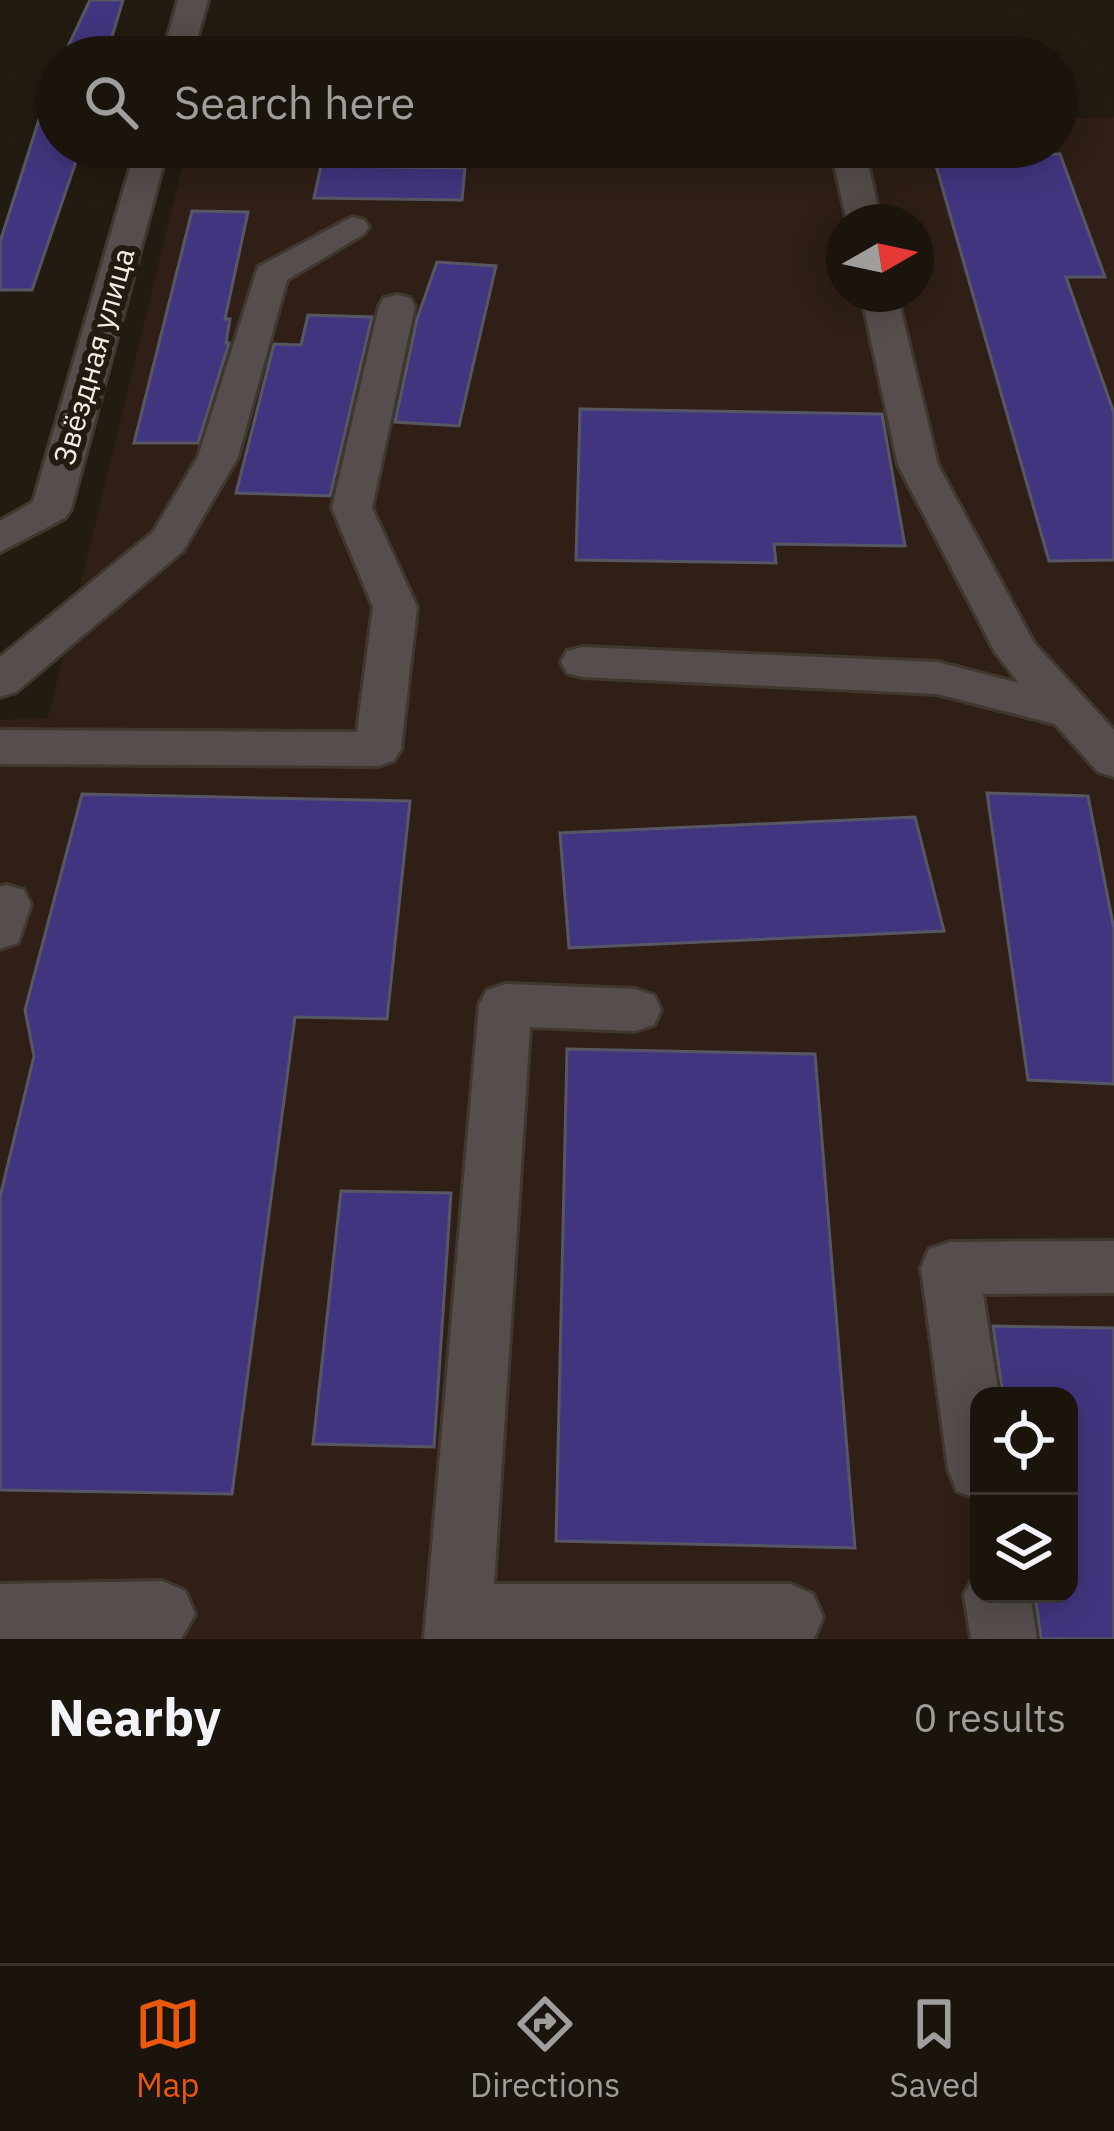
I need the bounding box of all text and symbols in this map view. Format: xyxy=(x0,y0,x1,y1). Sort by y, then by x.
search box xyxy=(36,36,1078,168)
icon: search xyxy=(78,69,144,135)
text: Search here xyxy=(174,73,415,131)
north arrow xyxy=(826,204,934,312)
street label: Звёздная улица xyxy=(43,243,143,469)
map controls xyxy=(970,1387,1078,1603)
button: locate xyxy=(970,1387,1078,1495)
button: layers xyxy=(970,1495,1078,1603)
text: Nearby xyxy=(48,1684,221,1750)
text: 0 results xyxy=(914,1692,1066,1743)
tab: Map xyxy=(135,1991,201,2106)
tab: Directions xyxy=(470,1991,620,2106)
tab: Saved xyxy=(890,1991,979,2106)

